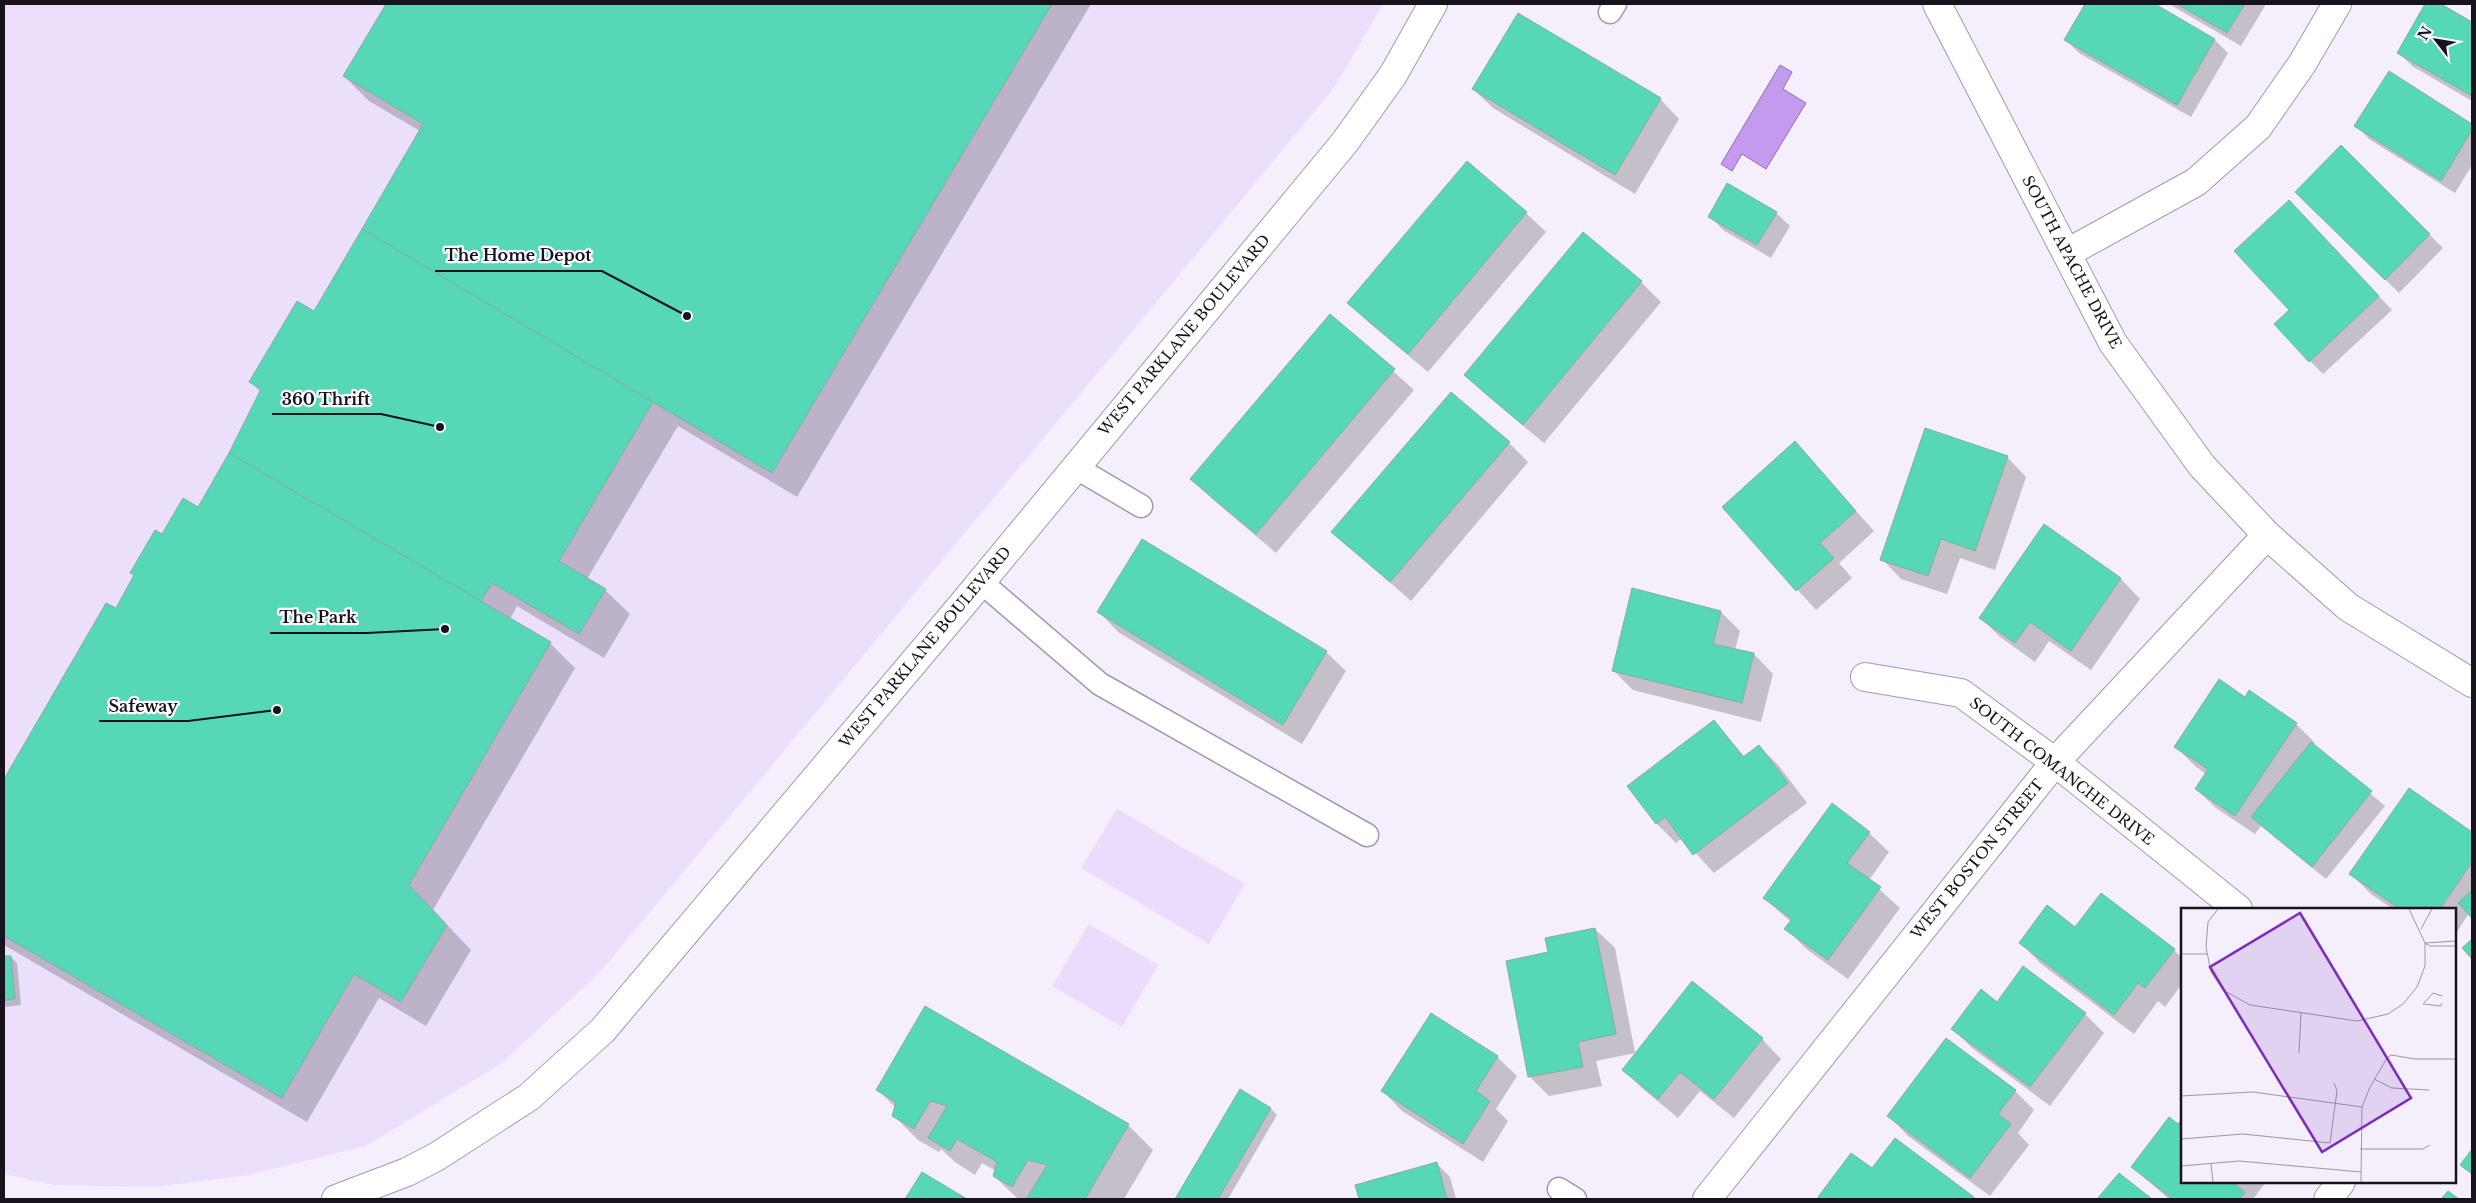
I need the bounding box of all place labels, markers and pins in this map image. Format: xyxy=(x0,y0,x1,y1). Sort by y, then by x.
callout: The Home Depot xyxy=(435,240,602,271)
callout: 360 Thrift xyxy=(272,383,381,414)
callout: The Park xyxy=(270,602,367,633)
callout: Safeway xyxy=(99,690,188,721)

